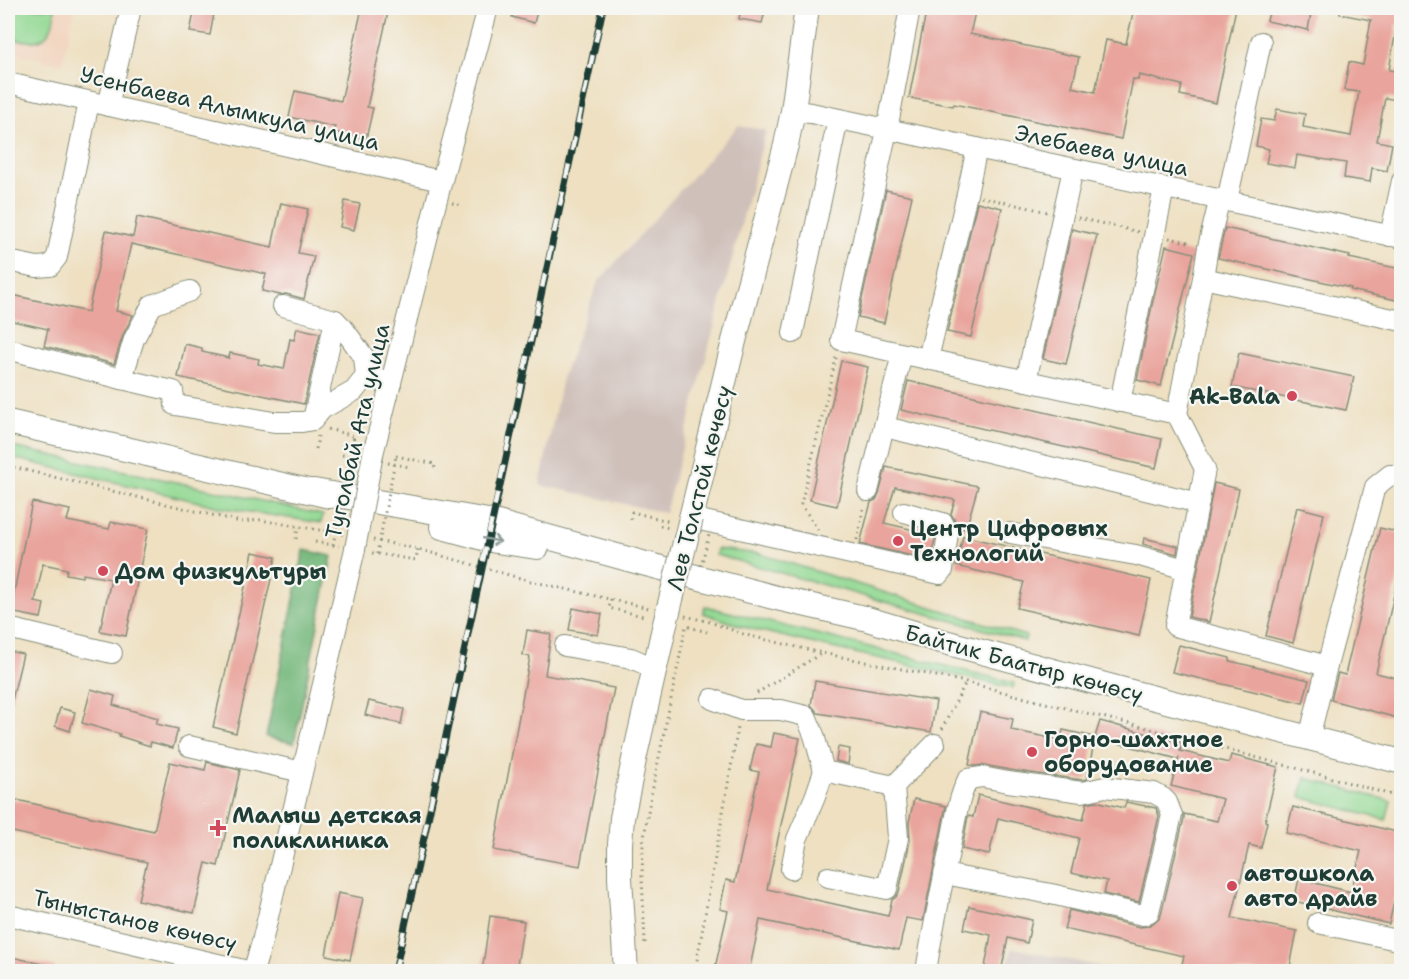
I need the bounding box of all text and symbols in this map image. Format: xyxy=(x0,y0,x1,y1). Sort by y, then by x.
street label: Усенбаева Алымкула улица xyxy=(77,60,383,157)
street label: Элебаева улица xyxy=(1013,118,1191,183)
street label: Туголбай Ата улица xyxy=(319,320,396,541)
place label: Ak-Bala xyxy=(1189,382,1280,411)
street label: Лев Толстой көчөсү xyxy=(660,383,739,594)
marker: Ak-Bala xyxy=(1285,389,1299,403)
place label: Центр Цифровых Технологий xyxy=(910,514,1108,568)
marker: Центр Цифровых Технологий xyxy=(891,534,905,548)
one-way arrow xyxy=(482,535,501,546)
place label: Дом физкультуры xyxy=(115,557,327,586)
marker: Дом физкультуры xyxy=(96,564,110,578)
street label: Байтик Баатыр көчөсү xyxy=(902,618,1146,709)
place label: Горно-шахтное оборудование xyxy=(1044,725,1223,779)
marker: Горно-шахтное оборудование xyxy=(1025,745,1039,759)
place label: Малыш детская поликлиника xyxy=(232,801,422,855)
marker: Малыш детская поликлиника xyxy=(209,819,227,837)
place label: автошкола авто драйв xyxy=(1244,859,1377,913)
marker: автошкола авто драйв xyxy=(1225,879,1239,893)
street label: Тыныстанов көчөсү xyxy=(30,883,240,958)

